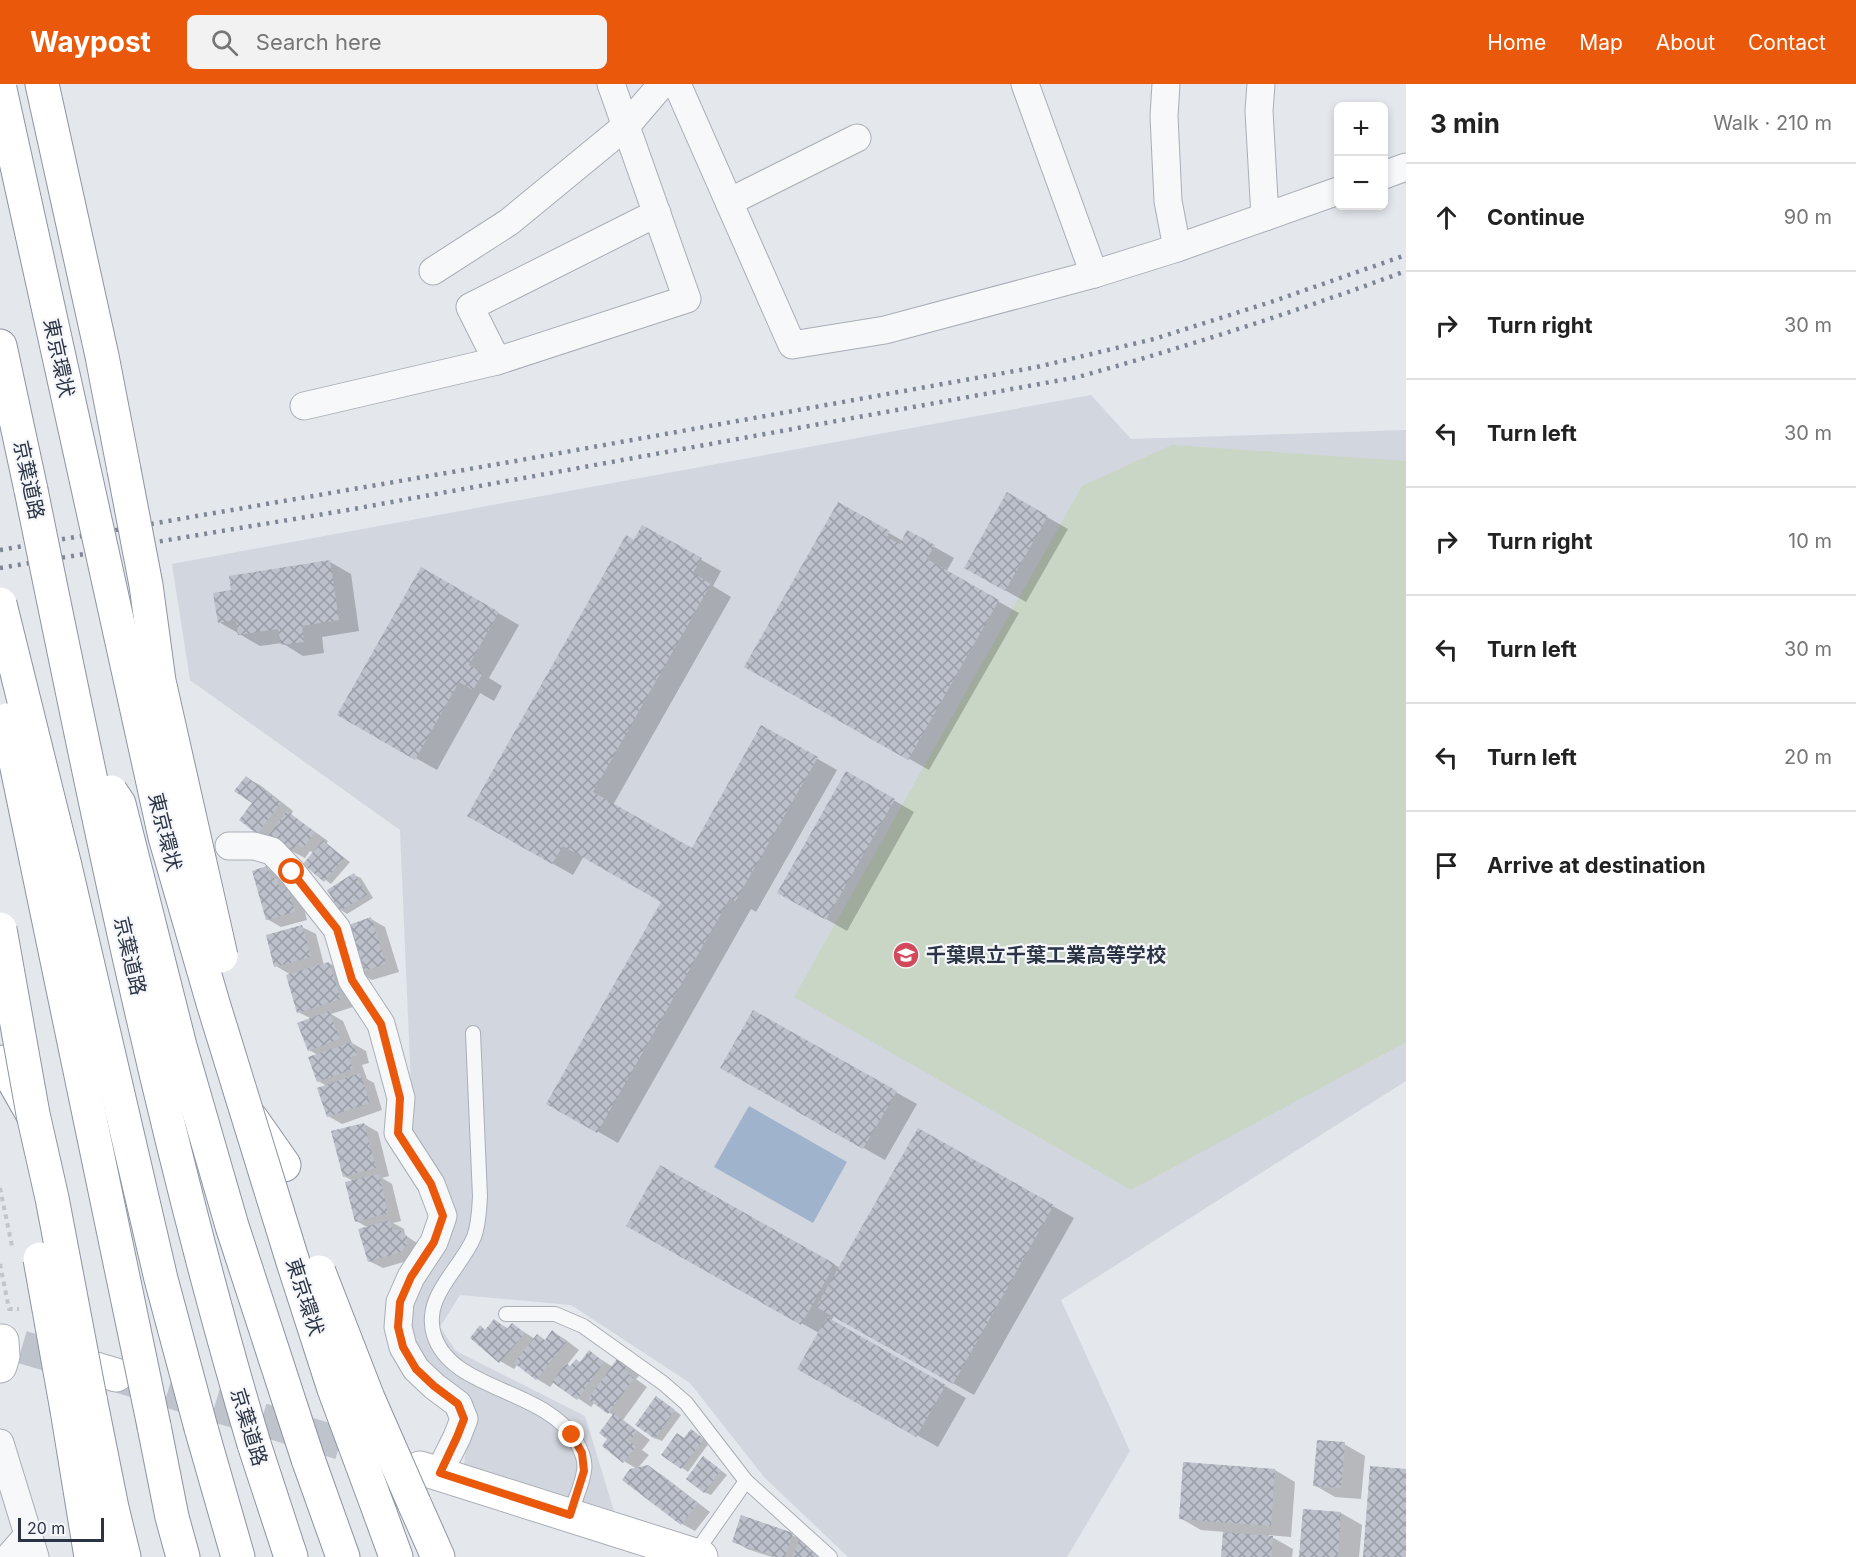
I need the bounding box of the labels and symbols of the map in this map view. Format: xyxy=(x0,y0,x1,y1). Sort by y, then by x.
street label: 東京環状 xyxy=(39,316,79,400)
street label: 京葉道路 xyxy=(9,438,49,522)
street label: 東京環状 xyxy=(144,790,186,874)
route start xyxy=(278,858,304,884)
street label: 京葉道路 xyxy=(109,914,151,998)
school or university icon: 千葉県立千葉工業高等学校 xyxy=(891,940,921,970)
place label: 千葉県立千葉工業高等学校 xyxy=(926,943,1166,967)
street label: 東京環状 xyxy=(281,1255,329,1339)
street label: 京葉道路 xyxy=(226,1385,272,1469)
route end xyxy=(558,1421,584,1447)
scale bar xyxy=(18,1515,104,1542)

